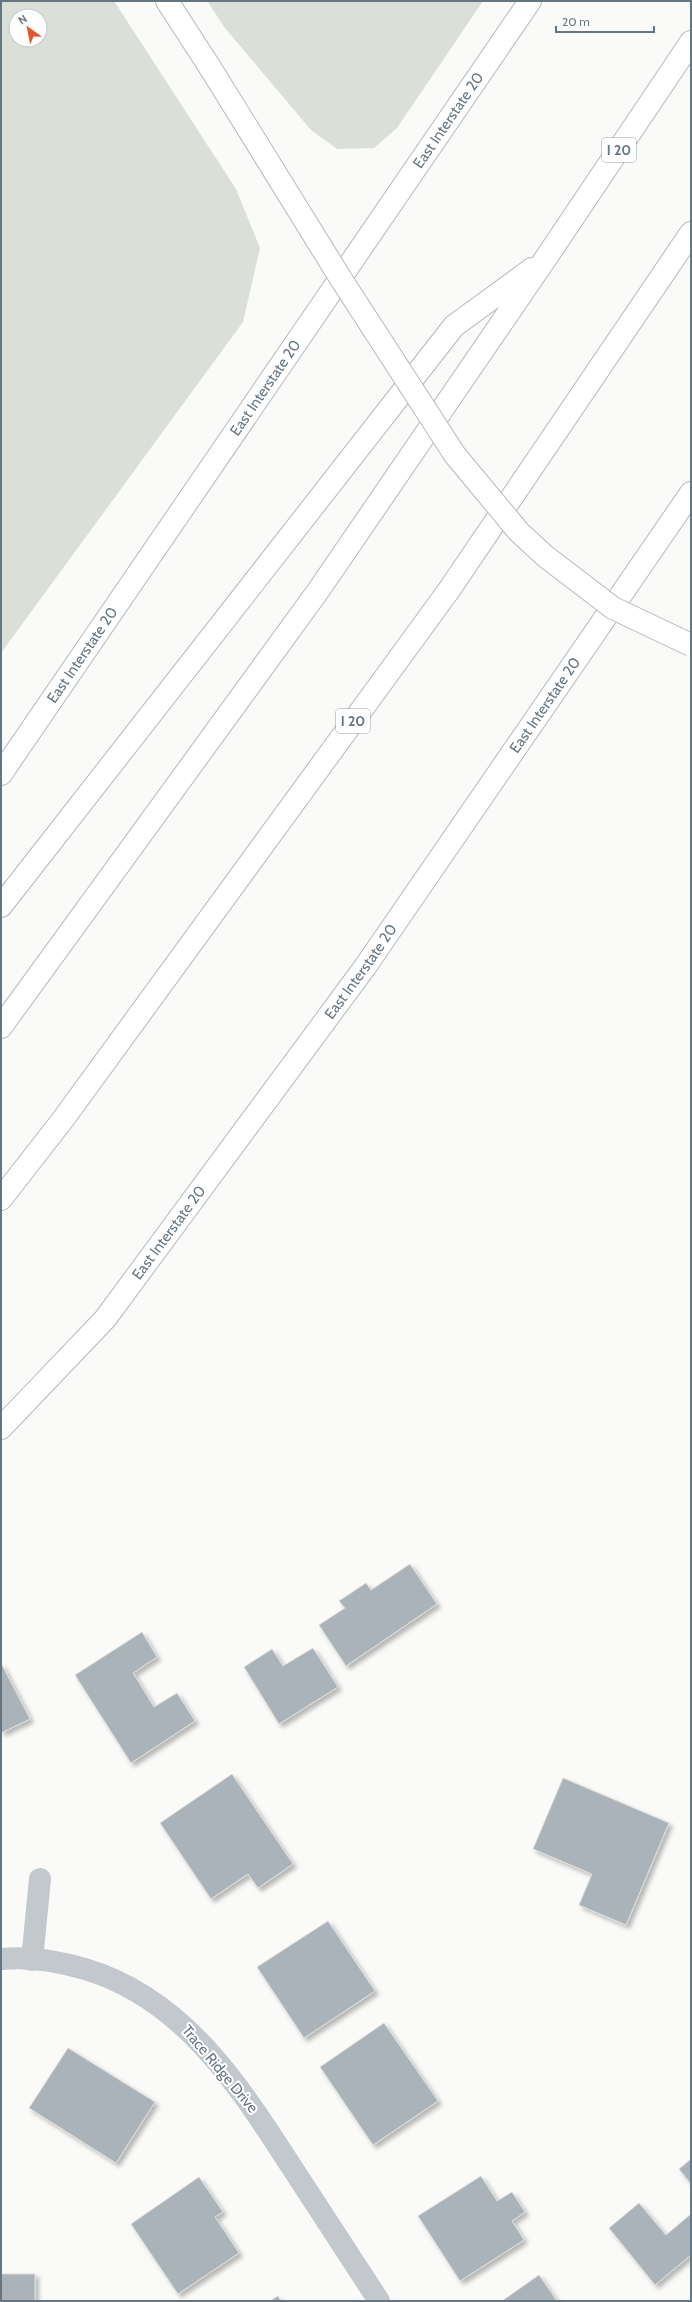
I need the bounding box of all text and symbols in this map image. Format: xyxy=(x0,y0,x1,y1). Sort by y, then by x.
north arrow xyxy=(8,8,48,48)
scale bar xyxy=(556,8,654,34)
text: N xyxy=(15,12,30,28)
text: 20 m xyxy=(562,14,590,29)
street label: East Interstate 20 xyxy=(409,69,487,172)
road number: I 20 xyxy=(602,138,636,162)
street label: East Interstate 20 xyxy=(226,336,304,439)
street label: East Interstate 20 xyxy=(43,604,121,707)
street label: East Interstate 20 xyxy=(506,654,584,757)
road number: I 20 xyxy=(336,709,370,733)
street label: East Interstate 20 xyxy=(321,921,401,1023)
street label: East Interstate 20 xyxy=(128,1182,209,1283)
street label: Trace Ridge Drive xyxy=(178,2022,262,2117)

